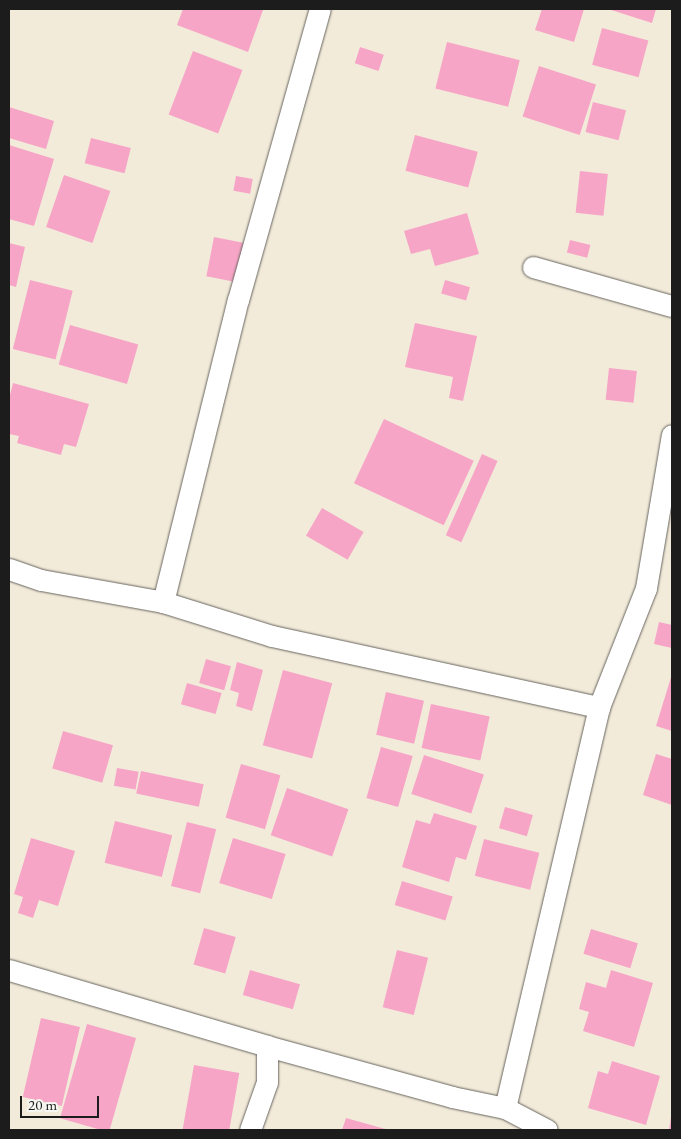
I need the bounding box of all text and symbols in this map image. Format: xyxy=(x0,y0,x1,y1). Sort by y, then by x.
scale bar xyxy=(22,1086,101,1118)
text: 20 m xyxy=(28,1095,57,1114)

